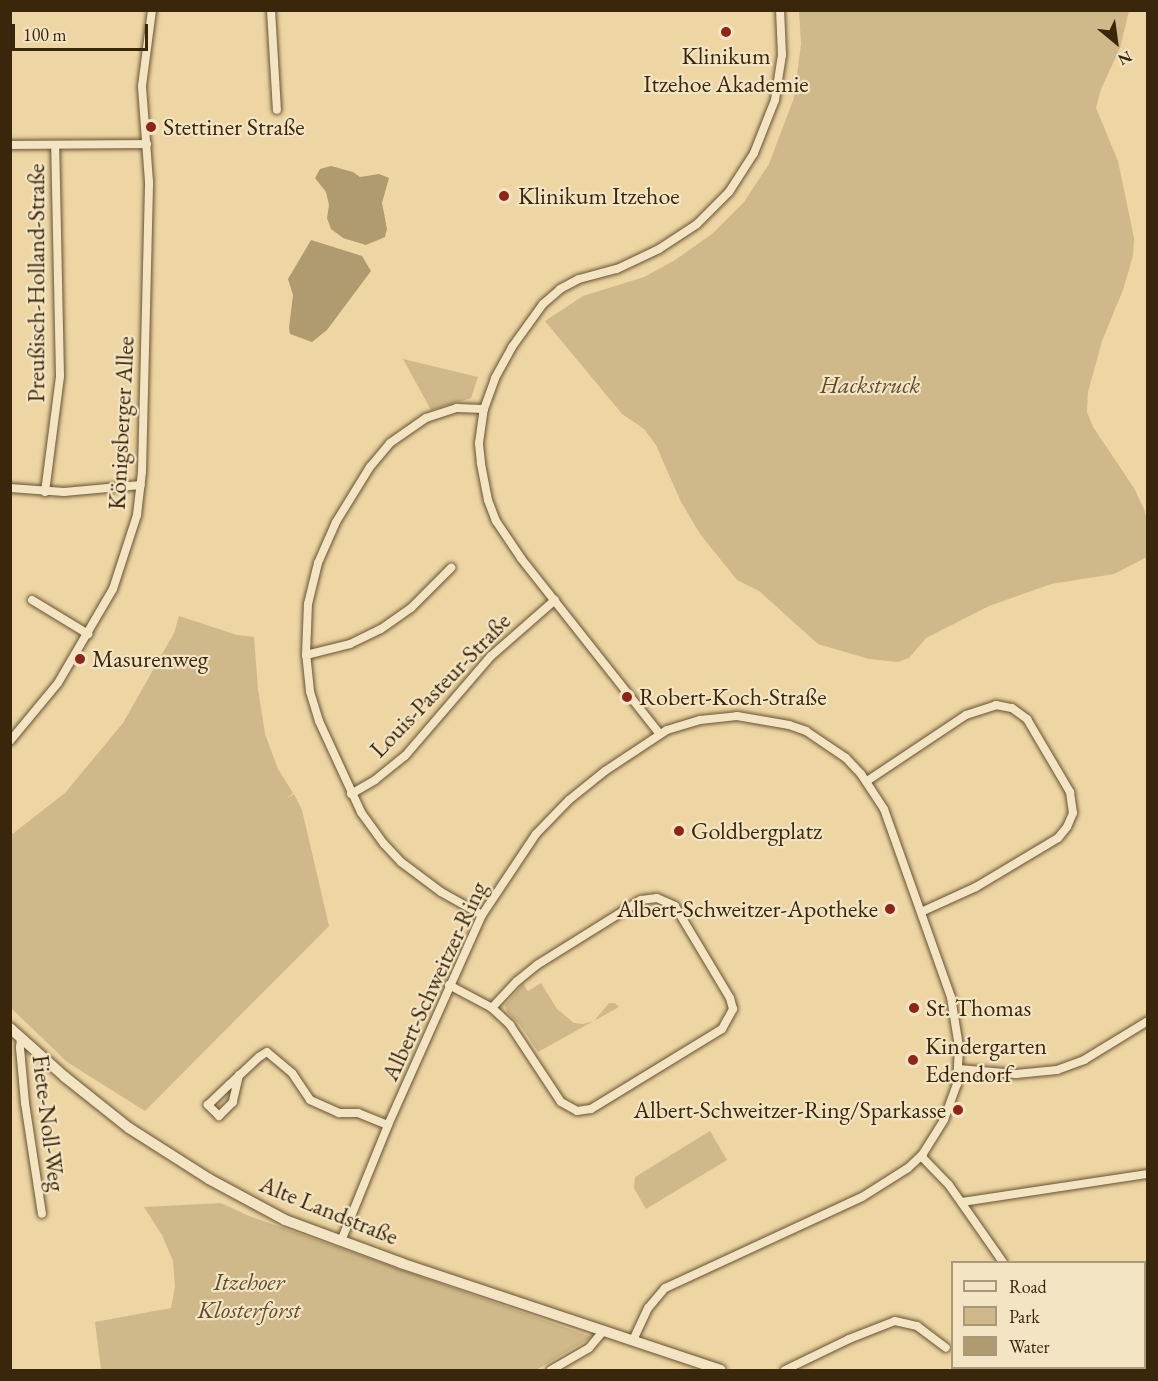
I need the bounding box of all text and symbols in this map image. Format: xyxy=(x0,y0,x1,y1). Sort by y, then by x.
scale bar xyxy=(15,12,152,50)
north arrow xyxy=(1086,12,1146,72)
text: 100 m xyxy=(23,23,67,46)
marker: Klinikum Itzehoe Akademie xyxy=(719,25,733,39)
place label: Klinikum Itzehoe Akademie xyxy=(643,42,809,98)
text: N xyxy=(1114,46,1136,71)
place label: Stettiner Straße xyxy=(163,113,305,141)
marker: Stettiner Straße xyxy=(144,120,158,134)
street label: Preußisch-Holland-Straße xyxy=(22,164,50,402)
place label: Klinikum Itzehoe xyxy=(518,182,680,210)
marker: Klinikum Itzehoe xyxy=(495,187,513,205)
street label: Königsberger Allee xyxy=(102,335,140,511)
park label: Hackstruck xyxy=(820,371,920,399)
street label: Louis-Pasteur-Straße xyxy=(364,607,516,763)
place label: Masurenweg xyxy=(92,645,208,673)
marker: Masurenweg xyxy=(73,652,87,666)
place label: Robert-Koch-Straße xyxy=(639,683,827,711)
marker: Robert-Koch-Straße xyxy=(620,690,634,704)
place label: Goldbergplatz xyxy=(691,817,822,845)
marker: Goldbergplatz xyxy=(672,824,686,838)
street label: Albert-Schweitzer-Ring xyxy=(375,877,493,1085)
place label: Albert-Schweitzer-Apotheke xyxy=(617,895,878,923)
marker: Albert-Schweitzer-Apotheke xyxy=(883,902,897,916)
place label: St. Thomas xyxy=(926,994,1031,1022)
marker: St. Thomas xyxy=(907,1001,921,1015)
place label: Kindergarten Edendorf xyxy=(925,1032,1047,1088)
street label: Fiete-Noll-Weg xyxy=(26,1053,72,1193)
marker: Kindergarten Edendorf xyxy=(906,1053,920,1067)
place label: Albert-Schweitzer-Ring/Sparkasse xyxy=(633,1096,946,1124)
marker: Albert-Schweitzer-Ring/Sparkasse xyxy=(951,1103,965,1117)
street label: Alte Landstraße xyxy=(256,1169,402,1251)
legend xyxy=(951,1261,1146,1369)
park label: Itzehoer Klosterforst xyxy=(197,1268,301,1324)
text: Road xyxy=(1009,1275,1047,1298)
text: Park xyxy=(1009,1305,1040,1328)
text: Water xyxy=(1009,1335,1050,1358)

